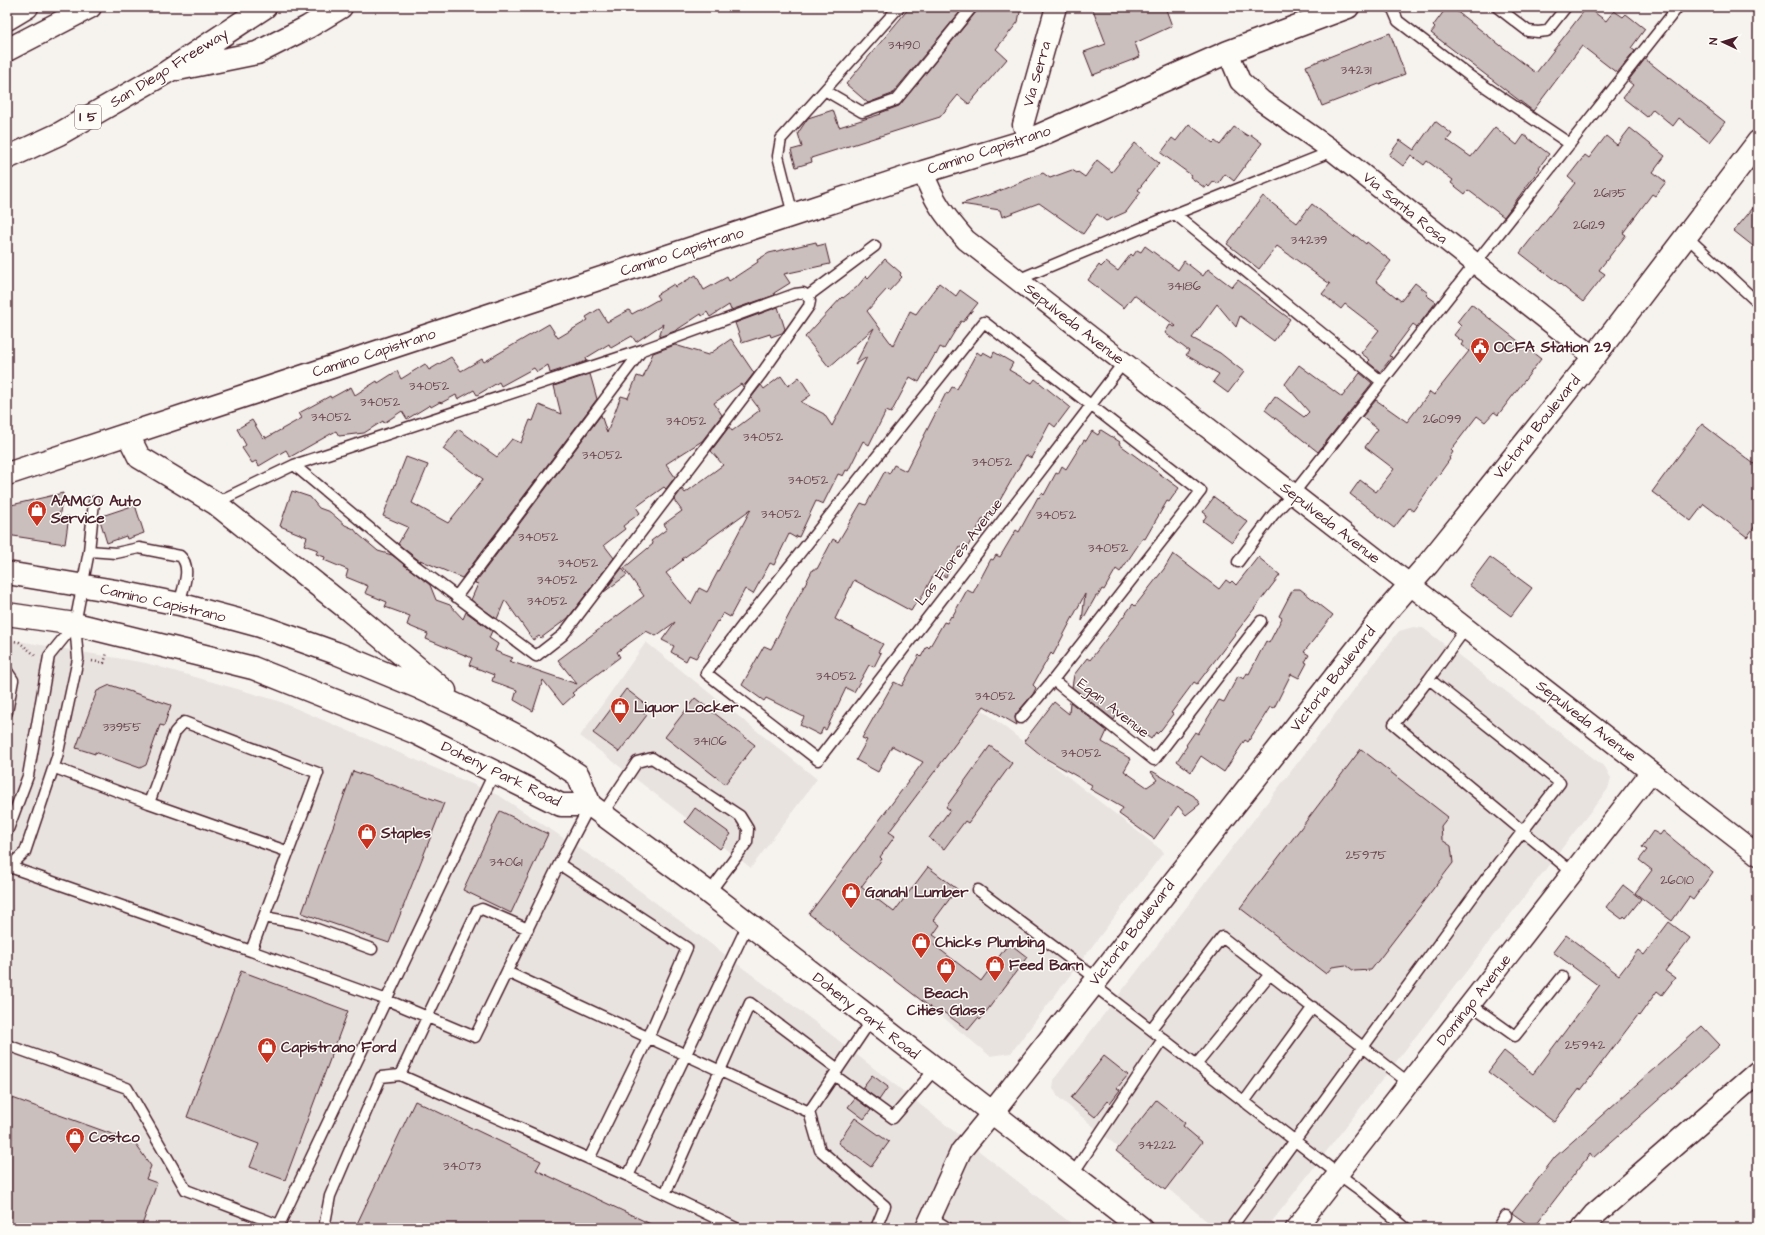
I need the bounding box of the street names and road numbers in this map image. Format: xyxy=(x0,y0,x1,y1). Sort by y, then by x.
street label: San Diego Freeway xyxy=(106,23,233,114)
street label: Via Serra xyxy=(1018,38,1056,109)
road number: I 5 xyxy=(75,105,101,129)
street label: Camino Capistrano xyxy=(925,120,1054,180)
street label: Via Santa Rosa xyxy=(1358,167,1452,249)
street label: Camino Capistrano xyxy=(618,222,747,282)
street label: Sepulveda Avenue xyxy=(1019,278,1129,370)
street label: Camino Capistrano xyxy=(310,323,439,383)
street label: Victoria Boulevard xyxy=(1488,370,1586,484)
street label: Sepulveda Avenue xyxy=(1275,477,1385,569)
street label: Las Flores Avenue xyxy=(910,494,1008,610)
street label: Camino Capistrano xyxy=(98,578,228,628)
street label: Victoria Boulevard xyxy=(1285,622,1381,736)
street label: Egan Avenue xyxy=(1072,673,1154,744)
street label: Sepulveda Avenue xyxy=(1531,675,1641,767)
street label: Doheny Park Road xyxy=(437,736,565,813)
street label: Victoria Boulevard xyxy=(1084,876,1180,990)
street label: Domingo Avenue xyxy=(1432,950,1517,1051)
street label: Doheny Park Road xyxy=(807,968,924,1065)

